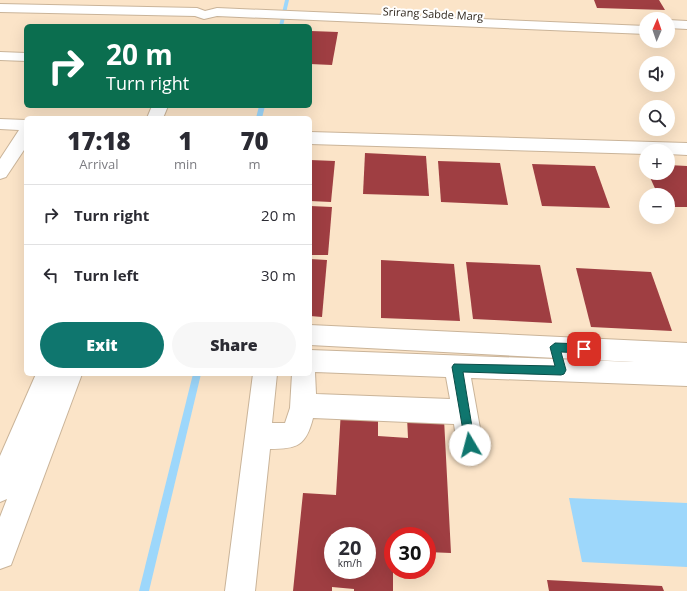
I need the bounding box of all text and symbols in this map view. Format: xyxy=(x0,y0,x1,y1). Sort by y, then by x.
street label: Srirang Sabde Marg xyxy=(382,3,484,24)
north arrow xyxy=(639,12,675,48)
map controls xyxy=(639,12,675,224)
text: 20 m xyxy=(106,35,173,73)
icon: right xyxy=(40,40,92,92)
button: sound xyxy=(639,56,675,92)
text: Turn right xyxy=(106,71,189,95)
button: search xyxy=(639,100,675,136)
text: 17:18 xyxy=(67,124,131,157)
text: 1 xyxy=(178,124,193,157)
text: 70 xyxy=(241,124,269,157)
button: + xyxy=(639,144,675,180)
text: Arrival xyxy=(79,155,119,173)
text: min xyxy=(174,155,197,173)
text: m xyxy=(249,155,261,173)
button: − xyxy=(639,188,675,224)
icon: right xyxy=(40,204,62,226)
text: Turn right xyxy=(74,205,149,225)
text: 20 m xyxy=(261,205,296,225)
icon: left xyxy=(40,264,62,286)
text: Turn left xyxy=(74,265,139,285)
text: 30 m xyxy=(261,265,296,285)
button: Exit xyxy=(40,322,164,368)
button: Share xyxy=(172,322,296,368)
pin xyxy=(567,332,601,366)
icon: arrive xyxy=(573,338,595,360)
position arrow xyxy=(449,424,491,466)
speed limit sign: 30 xyxy=(384,527,436,579)
text: 20 xyxy=(339,534,361,561)
text: km/h xyxy=(338,556,362,570)

